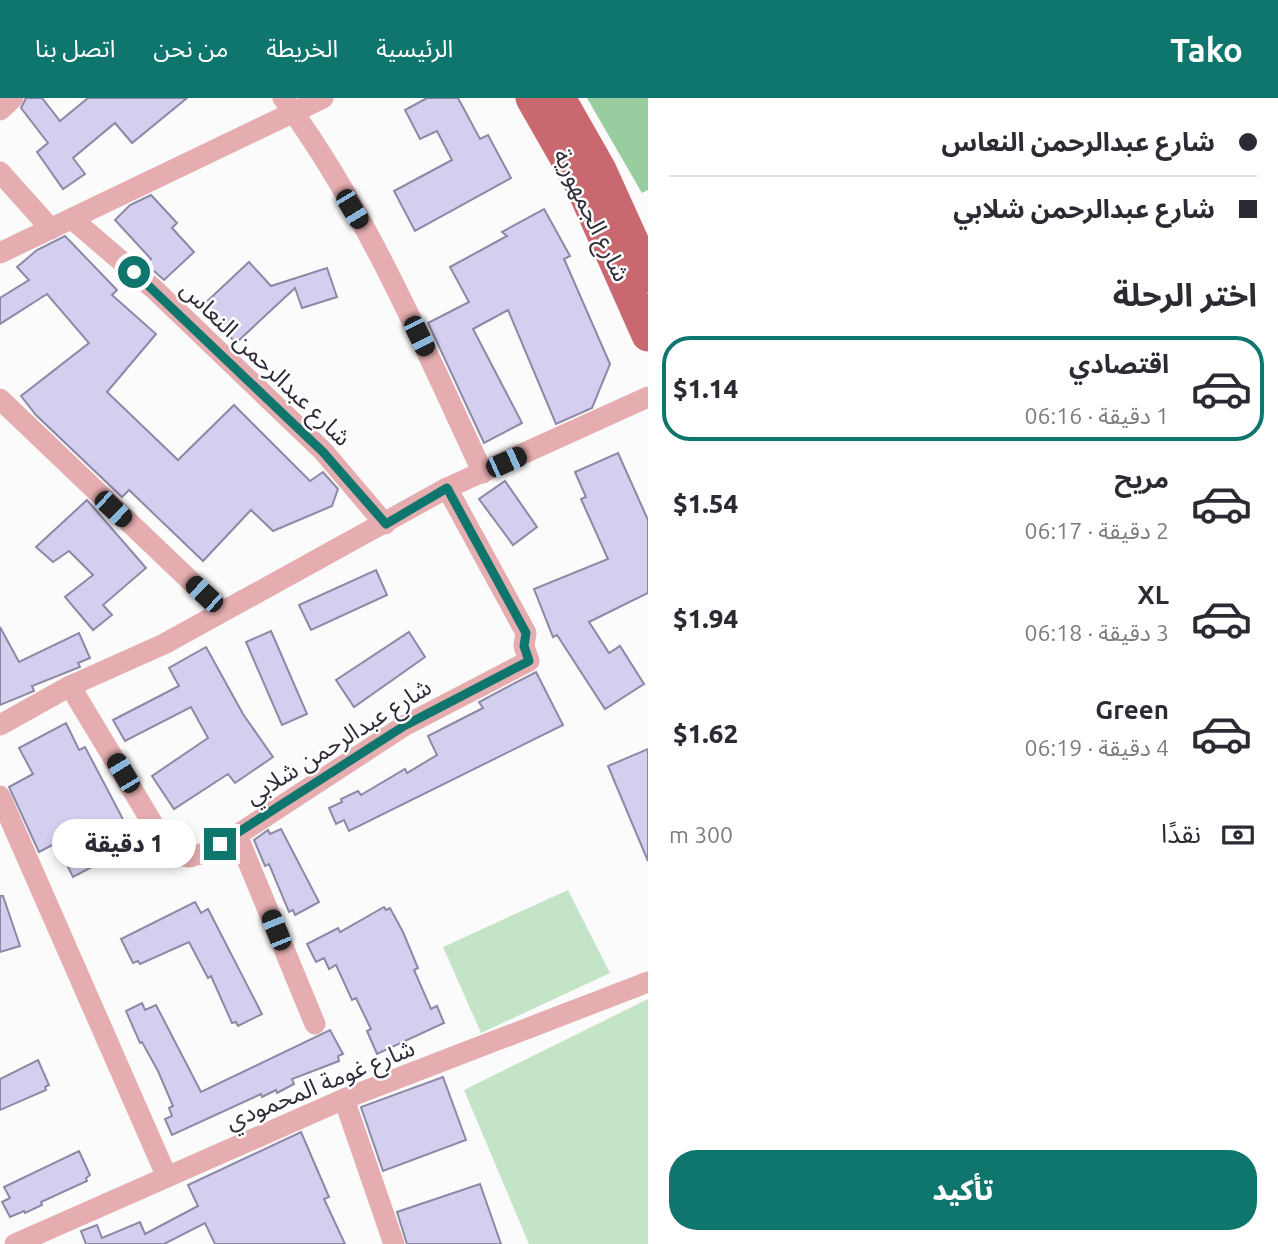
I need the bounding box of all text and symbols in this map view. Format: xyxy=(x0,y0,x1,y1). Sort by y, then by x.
text: Tako xyxy=(1170,31,1243,68)
text: اتصل بنا xyxy=(35,35,115,62)
text: من نحن xyxy=(153,35,228,62)
text: الخريطة xyxy=(266,35,338,62)
text: الرئيسية xyxy=(376,35,453,62)
text: شارع عبدالرحمن النعاس xyxy=(942,127,1215,156)
street label: شارع الجمهورية xyxy=(545,144,636,287)
car xyxy=(333,186,372,232)
text: شارع عبدالرحمن شلابي xyxy=(953,194,1215,223)
route start xyxy=(118,256,150,288)
street label: شارع عبدالرحمن النعاس xyxy=(173,275,357,454)
text: اختر الرحلة xyxy=(1113,276,1257,312)
car xyxy=(401,313,438,359)
text: اقتصادي xyxy=(1069,349,1169,378)
icon: car xyxy=(1190,357,1253,420)
text: $1.14 xyxy=(673,374,738,403)
text: 1 دقيقة · 06:16 xyxy=(1025,403,1169,428)
car xyxy=(483,444,530,480)
text: مريح xyxy=(1114,464,1169,493)
icon: car xyxy=(1190,472,1253,535)
car xyxy=(91,487,136,531)
text: $1.54 xyxy=(673,489,738,518)
text: 2 دقيقة · 06:17 xyxy=(1025,518,1169,543)
car xyxy=(182,572,227,616)
text: XL xyxy=(1138,580,1169,609)
icon: car xyxy=(1190,587,1253,650)
text: $1.94 xyxy=(673,604,738,633)
text: 3 دقيقة · 06:18 xyxy=(1025,620,1169,645)
street label: شارع عبدالرحمن شلابي xyxy=(240,673,439,814)
text: Green xyxy=(1095,695,1169,724)
icon: car xyxy=(1190,702,1253,765)
text: $1.62 xyxy=(673,719,738,748)
text: 4 دقيقة · 06:19 xyxy=(1025,735,1169,760)
car xyxy=(104,750,143,796)
icon: cash xyxy=(1219,816,1257,854)
text: نقدًا xyxy=(1161,819,1201,848)
callout: 1 دقيقة xyxy=(52,820,196,868)
text: 300 m xyxy=(669,822,733,847)
route end xyxy=(204,828,236,860)
text: 1 دقيقة xyxy=(85,831,163,856)
car xyxy=(259,907,294,953)
street label: شارع غومة المحمودي xyxy=(222,1034,421,1139)
button: تأكيد xyxy=(669,1150,1257,1230)

